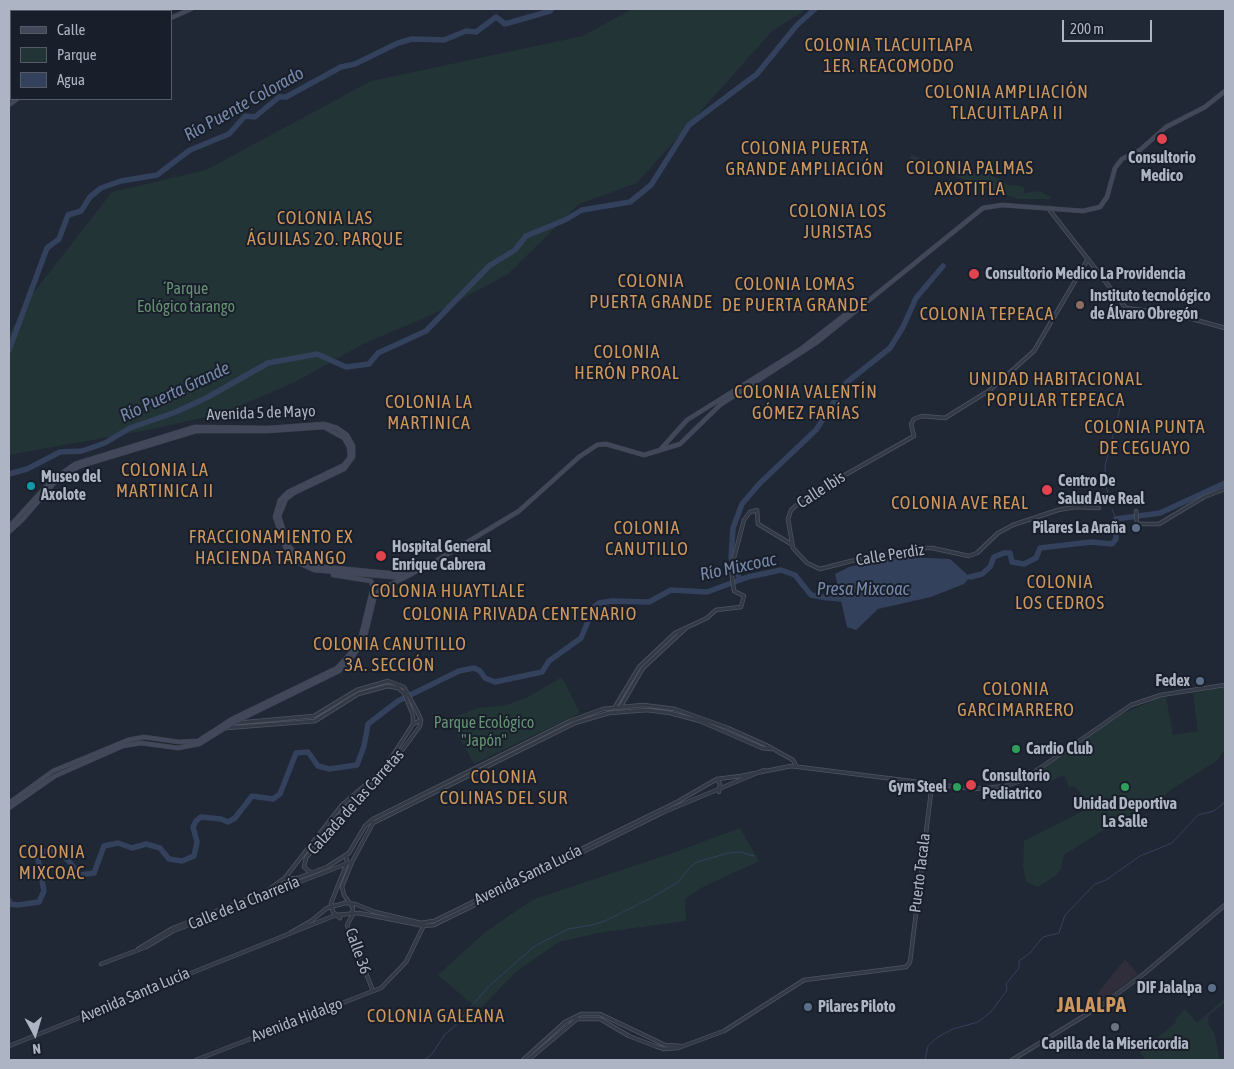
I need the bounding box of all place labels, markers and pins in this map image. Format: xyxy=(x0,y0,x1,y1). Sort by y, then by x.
marker: Consultorio Medico xyxy=(1155,132,1169,146)
place label: Consultorio Medico xyxy=(1128,148,1196,186)
place label: Consultorio Medico La Providencia xyxy=(985,264,1186,284)
marker: Consultorio Medico La Providencia xyxy=(967,267,981,281)
place label: Instituto tecnológico de Álvaro Obregón xyxy=(1090,286,1211,324)
marker: Instituto tecnológico de Álvaro Obregón xyxy=(1074,299,1086,311)
place label: Museo del Axolote xyxy=(41,467,101,505)
place label: Centro De Salud Ave Real xyxy=(1058,471,1145,509)
marker: Museo del Axolote xyxy=(25,480,37,492)
marker: Centro De Salud Ave Real xyxy=(1040,483,1054,497)
place label: Pilares La Araña xyxy=(1032,518,1126,538)
marker: Pilares La Araña xyxy=(1130,522,1142,534)
place label: Hospital General Enrique Cabrera xyxy=(392,537,491,575)
marker: Hospital General Enrique Cabrera xyxy=(374,549,388,563)
place label: Fedex xyxy=(1156,671,1190,691)
marker: Fedex xyxy=(1194,675,1206,687)
place label: Cardio Club xyxy=(1026,739,1093,759)
marker: Cardio Club xyxy=(1010,743,1022,755)
place label: Consultorio Pediatrico xyxy=(982,766,1050,804)
place label: Gym Steel xyxy=(888,777,947,797)
marker: Consultorio Pediatrico xyxy=(964,778,978,792)
marker: Gym Steel xyxy=(951,781,963,793)
marker: Unidad Deportiva La Salle xyxy=(1119,781,1131,793)
place label: Unidad Deportiva La Salle xyxy=(1073,794,1177,832)
place label: DIF Jalalpa xyxy=(1137,978,1202,998)
marker: DIF Jalalpa xyxy=(1206,982,1218,994)
place label: Pilares Piloto xyxy=(818,997,896,1017)
marker: Pilares Piloto xyxy=(802,1001,814,1013)
marker: Capilla de la Misericordia xyxy=(1109,1021,1121,1033)
place label: Capilla de la Misericordia xyxy=(1041,1034,1189,1054)

